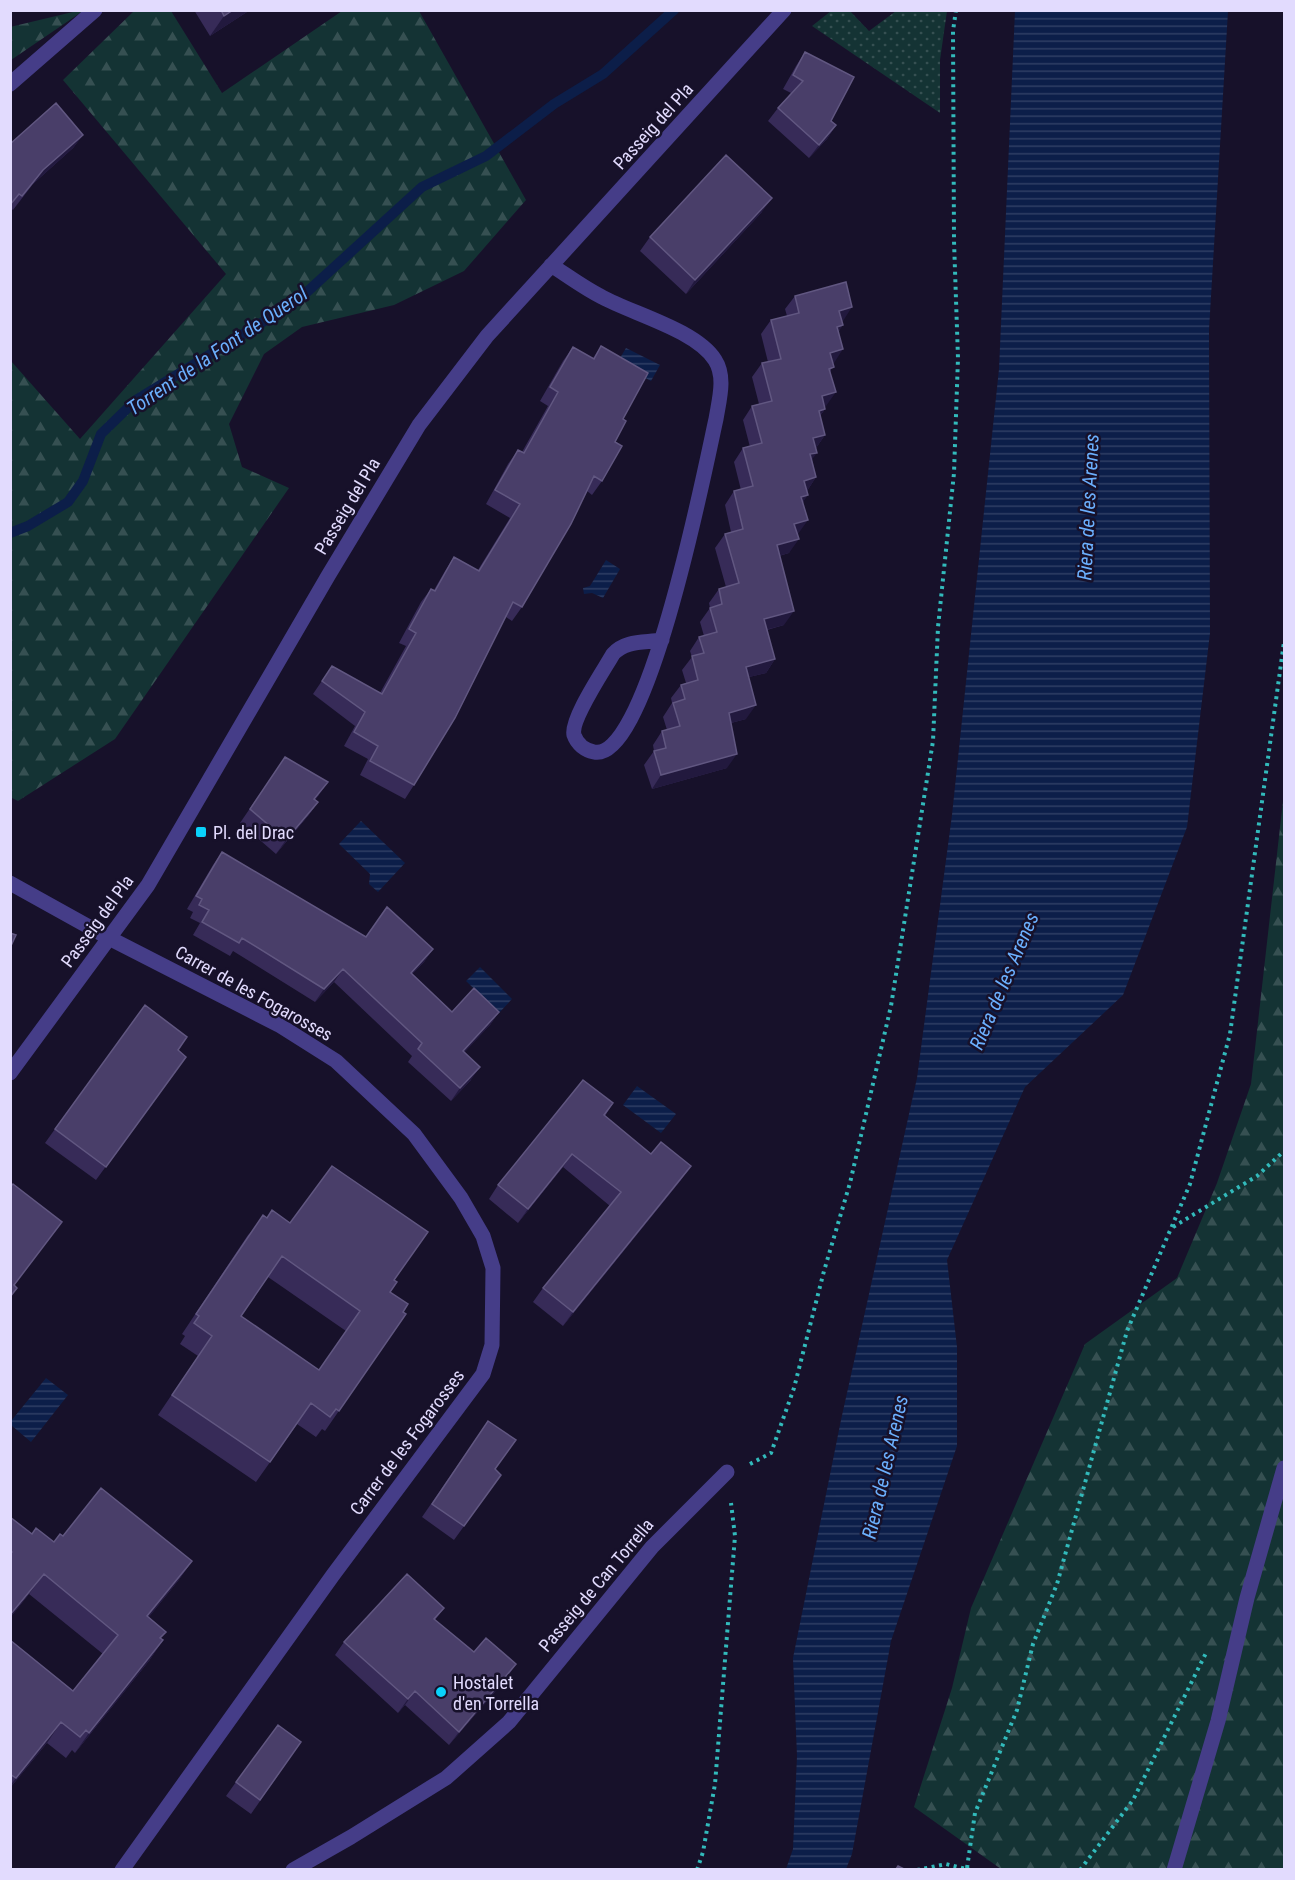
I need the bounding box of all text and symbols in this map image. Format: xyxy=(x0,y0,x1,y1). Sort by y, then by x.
street label: Passeig del Pla xyxy=(609,79,697,173)
water label: Torrent de la Font de Querol xyxy=(122,281,312,420)
water label: Riera de les Arenes xyxy=(1072,433,1104,581)
street label: Passeig del Pla xyxy=(310,454,384,558)
place label: Pl. del Drac xyxy=(213,822,294,843)
marker: Pl. del Drac xyxy=(194,825,208,839)
street label: Passeig del Pla xyxy=(57,871,137,971)
water label: Riera de les Arenes xyxy=(964,909,1044,1053)
street label: Carrer de les Fogarosses xyxy=(172,941,336,1045)
street label: Carrer de les Fogarosses xyxy=(345,1365,469,1519)
water label: Riera de les Arenes xyxy=(857,1393,913,1541)
street label: Passeig de Can Torrella xyxy=(534,1514,658,1656)
place label: Hostalet d'en Torrella xyxy=(453,1672,539,1714)
marker: Hostalet d'en Torrella xyxy=(434,1685,448,1699)

